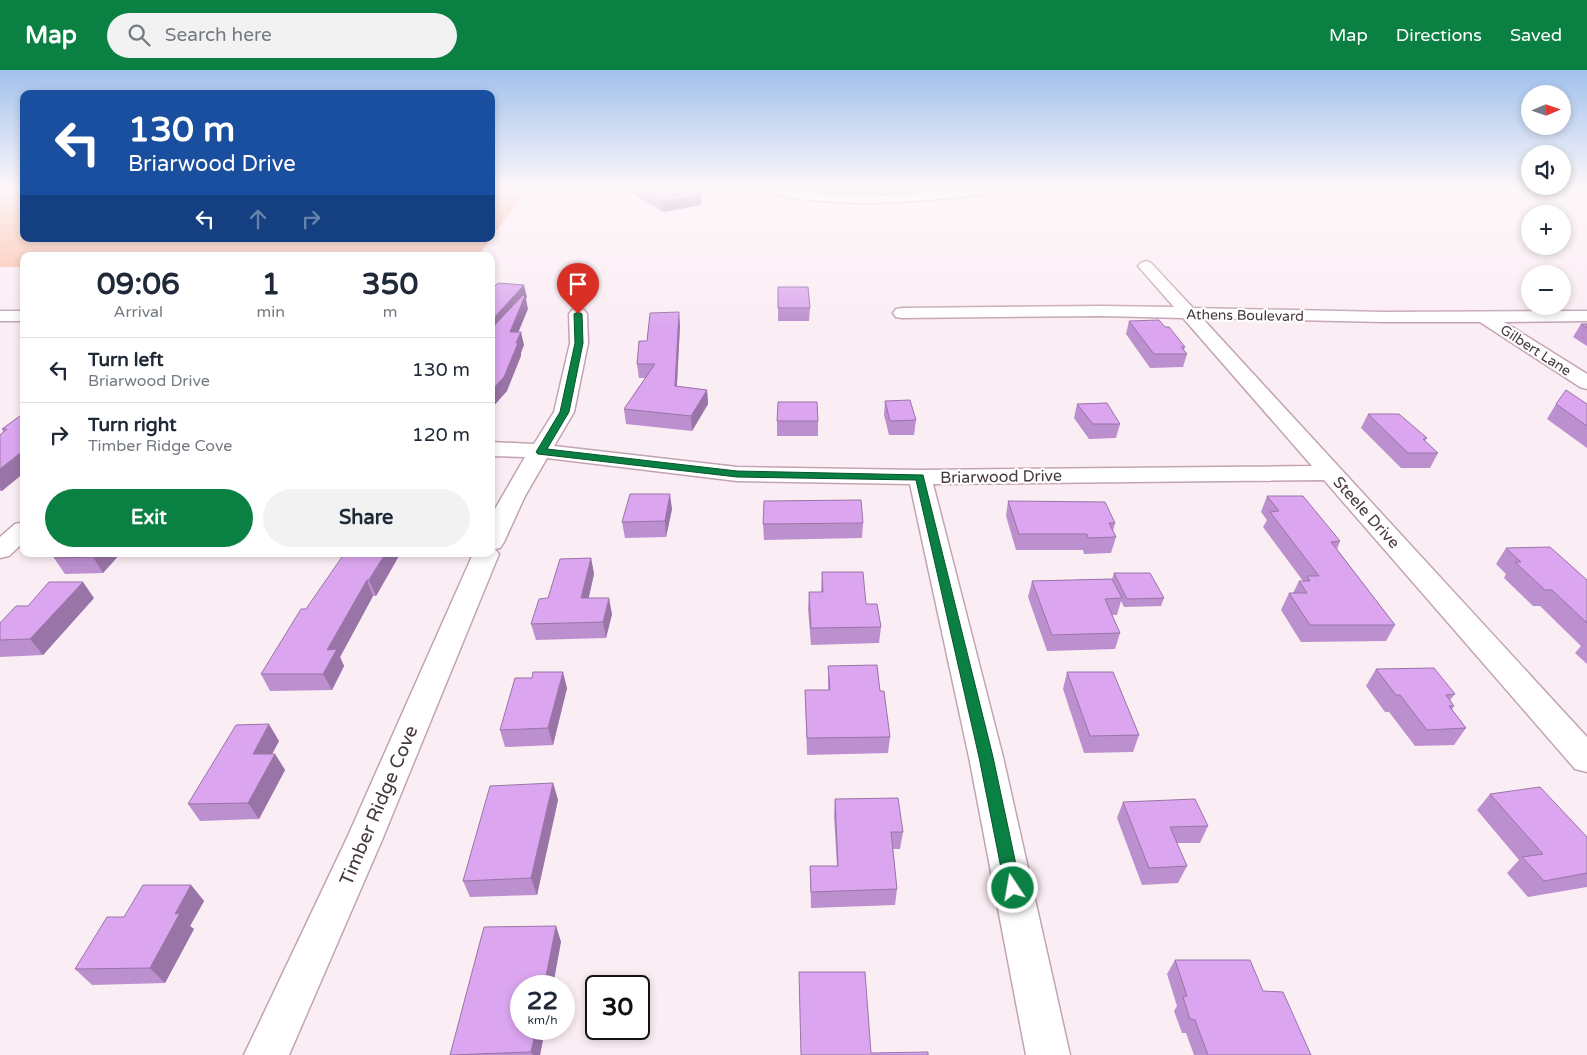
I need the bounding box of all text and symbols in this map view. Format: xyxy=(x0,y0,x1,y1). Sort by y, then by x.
search box xyxy=(107,13,457,58)
text: Map xyxy=(25,21,77,50)
icon: search xyxy=(125,21,153,49)
text: Search here xyxy=(165,24,272,46)
text: Map xyxy=(1329,24,1368,46)
text: Directions xyxy=(1396,24,1482,46)
text: Saved xyxy=(1510,24,1562,46)
north arrow xyxy=(1521,85,1571,135)
map controls xyxy=(1521,85,1571,315)
text: 130 m xyxy=(128,109,235,151)
icon: left xyxy=(45,110,110,175)
button: sound xyxy=(1521,145,1571,195)
text: Briarwood Drive xyxy=(128,151,296,177)
icon: left xyxy=(191,205,219,233)
icon: ahead xyxy=(244,205,272,233)
icon: right xyxy=(297,205,325,233)
button: + xyxy=(1521,205,1571,255)
pin xyxy=(557,263,599,314)
button: − xyxy=(1521,265,1571,315)
text: 09:06 xyxy=(97,266,180,303)
text: 1 xyxy=(261,266,280,303)
text: 350 xyxy=(362,266,418,303)
icon: arrive xyxy=(564,270,592,298)
text: Arrival xyxy=(114,302,163,322)
text: min xyxy=(257,302,285,322)
text: m xyxy=(383,302,397,322)
street label: Athens Boulevard xyxy=(1186,306,1304,325)
street label: Gilbert Lane xyxy=(1497,321,1574,380)
text: Turn left xyxy=(88,349,164,371)
icon: left xyxy=(45,356,73,384)
text: 130 m xyxy=(412,359,470,381)
text: Briarwood Drive xyxy=(88,371,210,391)
text: Turn right xyxy=(88,414,176,436)
icon: right xyxy=(45,421,73,449)
text: 120 m xyxy=(412,424,470,446)
text: Timber Ridge Cove xyxy=(88,436,232,456)
street label: Briarwood Drive xyxy=(940,466,1062,488)
street label: Steele Drive xyxy=(1329,472,1404,553)
button: Exit xyxy=(45,489,253,547)
button: Share xyxy=(263,489,470,547)
street label: Timber Ridge Cove xyxy=(335,722,423,889)
position arrow xyxy=(986,861,1038,913)
speed limit sign: 30 xyxy=(585,975,650,1040)
text: 22 xyxy=(527,986,558,1016)
text: km/h xyxy=(527,1013,558,1027)

